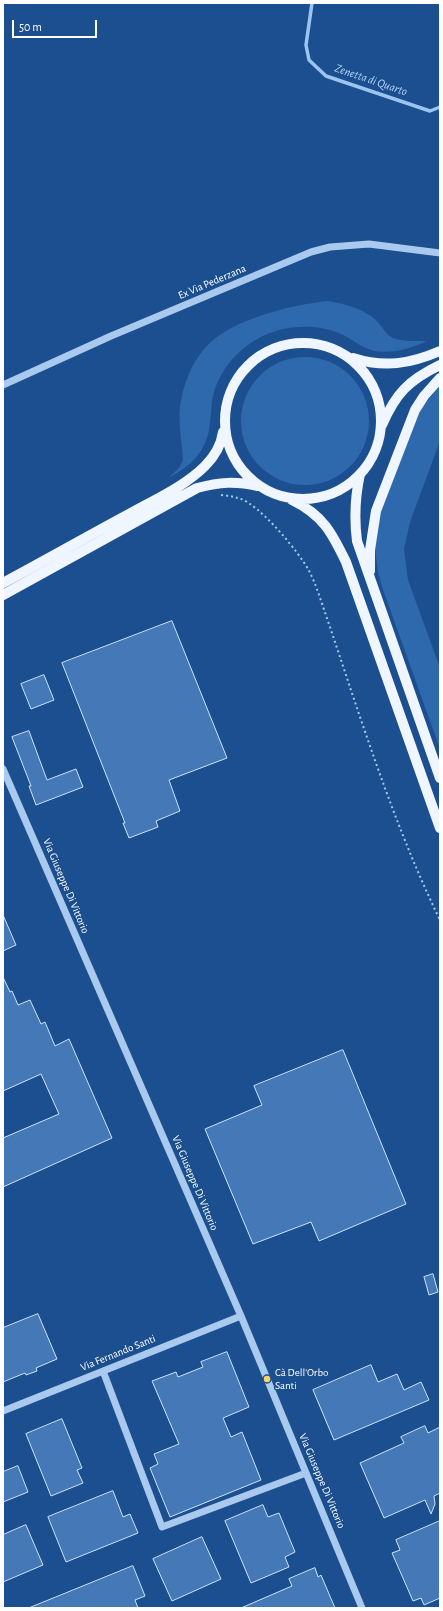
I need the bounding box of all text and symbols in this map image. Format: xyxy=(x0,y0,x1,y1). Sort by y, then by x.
scale bar xyxy=(14,12,99,38)
text: 50 m xyxy=(19,21,42,33)
water label: Zenetta di Quarto xyxy=(333,61,409,99)
street label: Ex Via Pederzana xyxy=(176,262,248,302)
street label: Via Giuseppe Di Vittorio xyxy=(40,836,92,936)
street label: Via Giuseppe Di Vittorio xyxy=(169,1133,221,1233)
street label: Via Fernando Santi xyxy=(79,1332,157,1374)
place label: Cà Dell'Orbo Santi xyxy=(275,1366,328,1392)
marker: Cà Dell'Orbo Santi xyxy=(262,1374,272,1384)
street label: Via Giuseppe Di Vittorio xyxy=(296,1431,348,1531)

